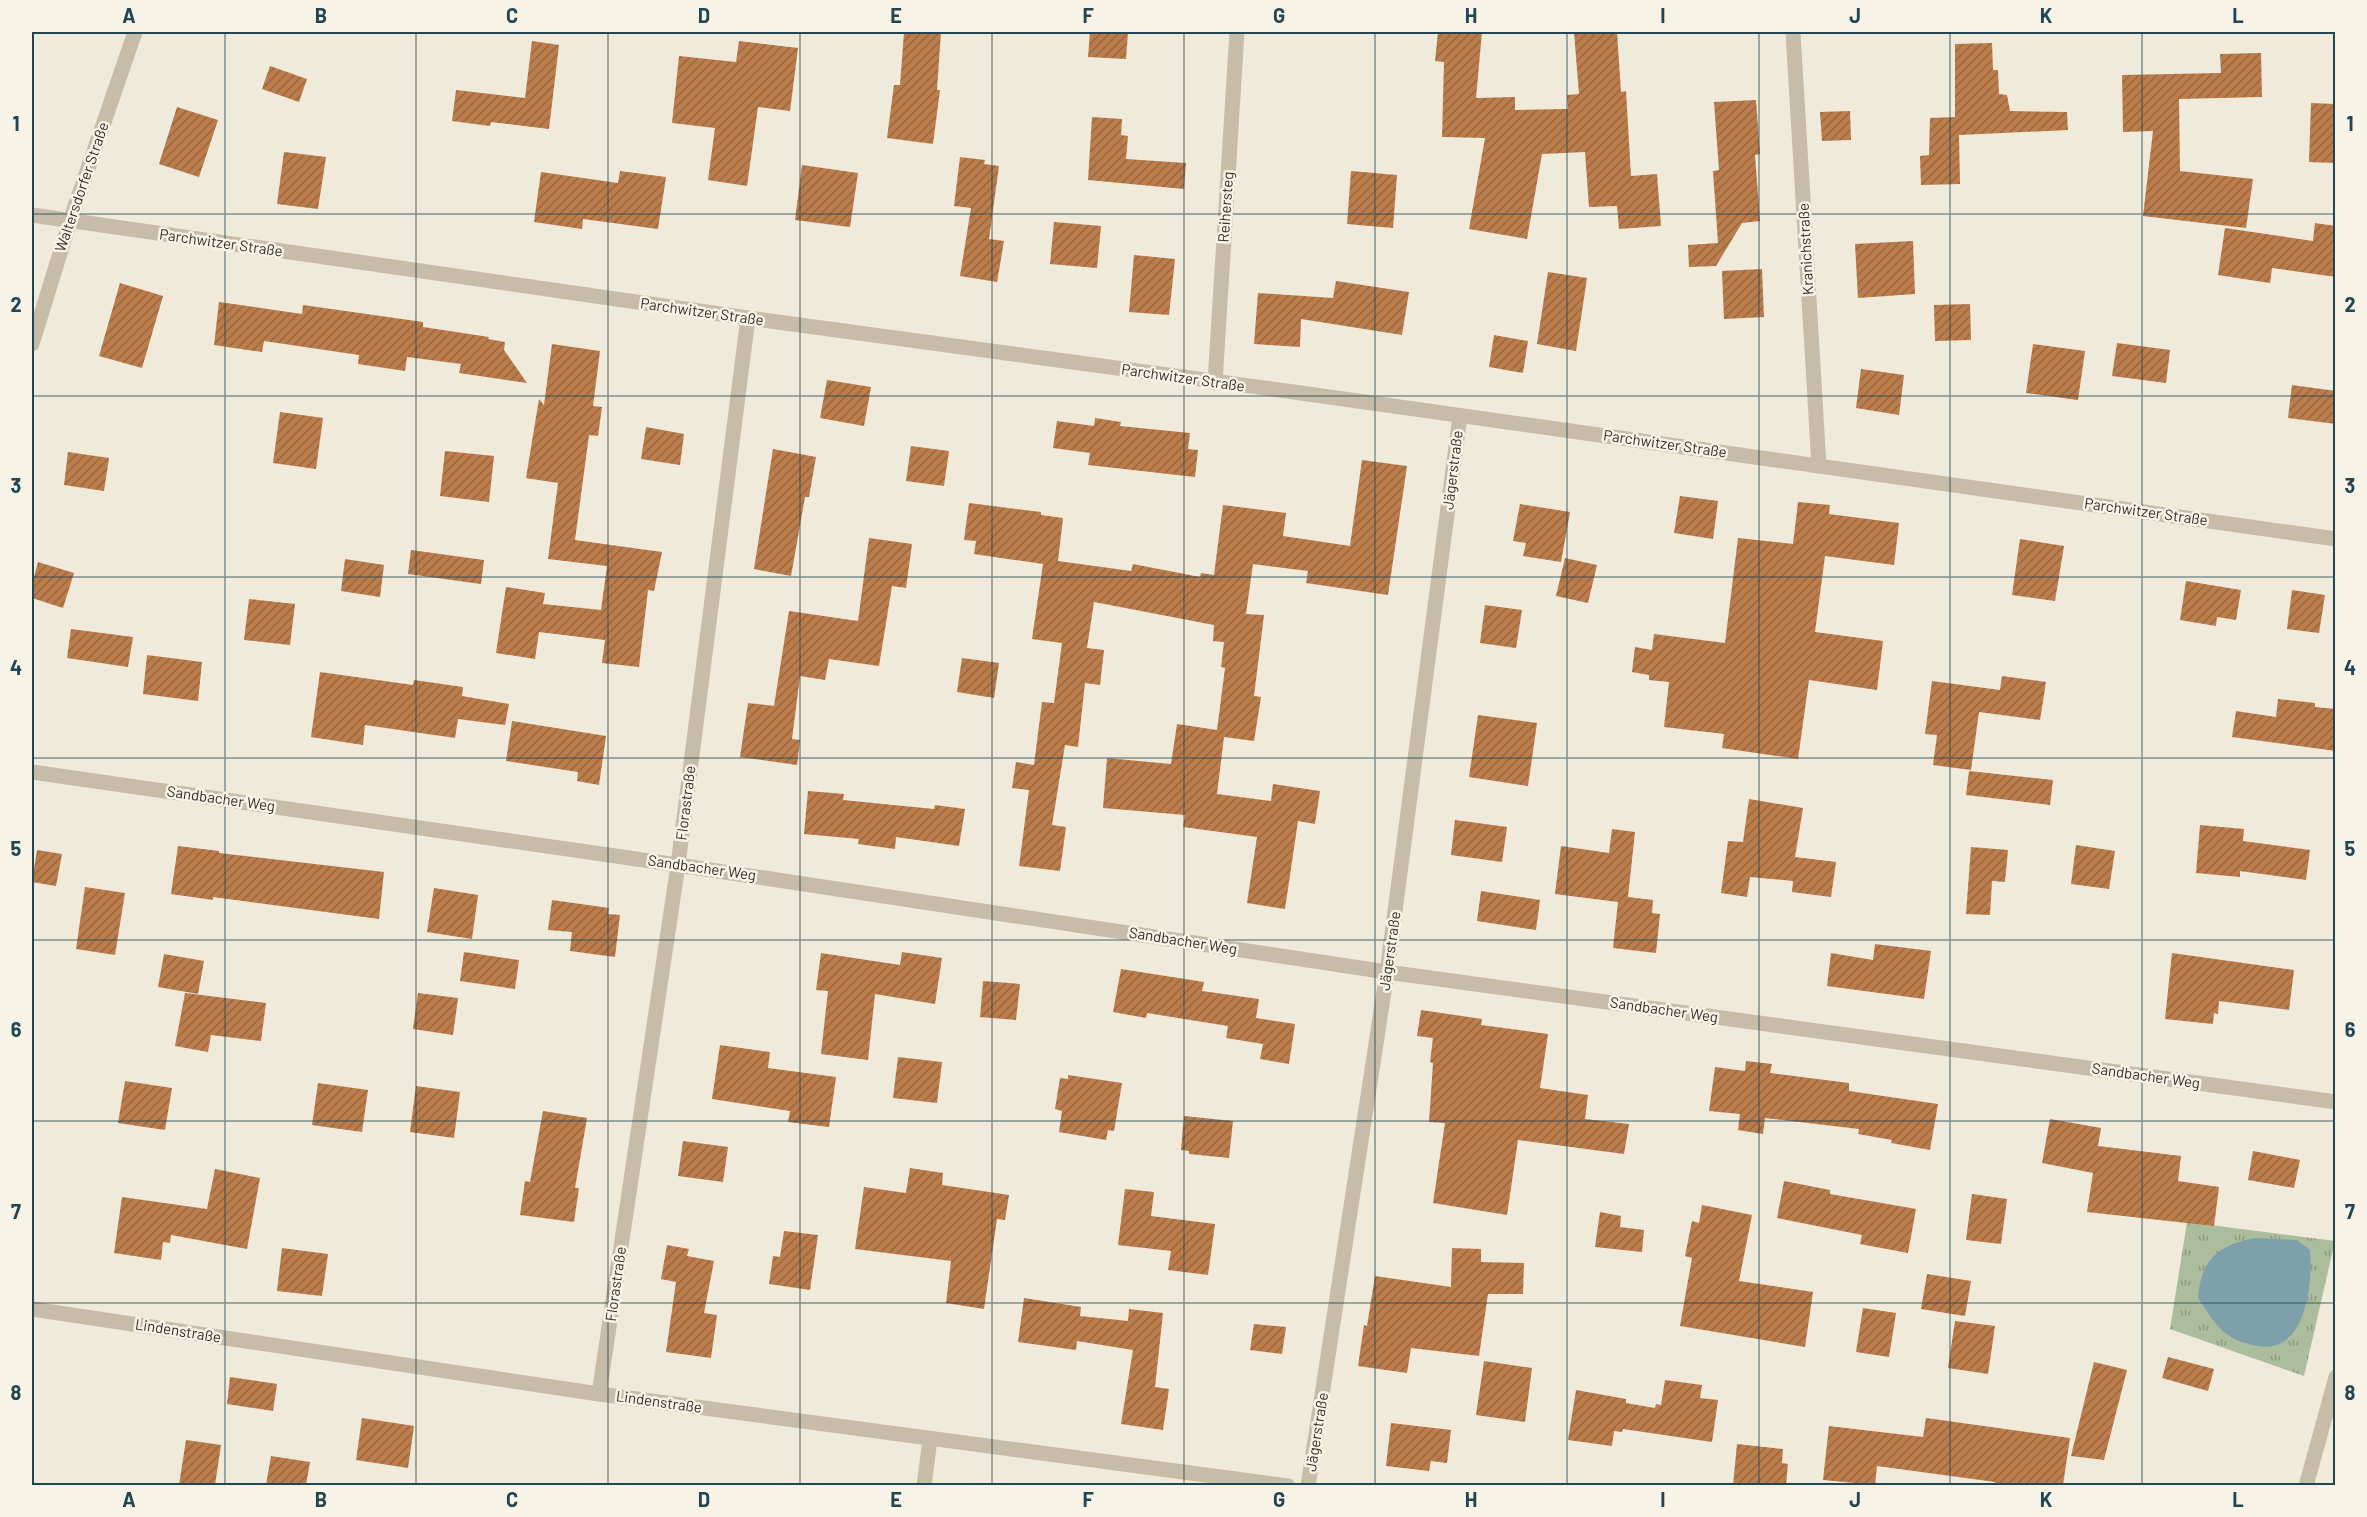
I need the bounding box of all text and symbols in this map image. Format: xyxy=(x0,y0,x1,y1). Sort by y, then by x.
text: A xyxy=(122,3,136,27)
text: B xyxy=(315,3,327,27)
text: C xyxy=(506,3,518,27)
text: D xyxy=(698,3,710,27)
text: E xyxy=(890,3,902,27)
text: F xyxy=(1082,3,1094,27)
text: G xyxy=(1273,3,1285,27)
text: H xyxy=(1465,3,1477,27)
text: I xyxy=(1660,3,1666,27)
text: J xyxy=(1849,3,1861,27)
text: K xyxy=(2040,3,2053,27)
text: L xyxy=(2232,3,2244,27)
text: 1 xyxy=(12,111,20,135)
text: 1 xyxy=(2346,111,2354,135)
street label: Waltersdorfer Straße xyxy=(50,119,112,254)
street label: Reihersteg xyxy=(1214,171,1236,243)
street label: Kranichstraße xyxy=(1794,203,1816,296)
street label: Parchwitzer Straße xyxy=(158,224,284,260)
text: 2 xyxy=(10,292,22,316)
text: 2 xyxy=(2344,292,2356,316)
street label: Parchwitzer Straße xyxy=(639,293,765,329)
street label: Parchwitzer Straße xyxy=(1120,359,1246,395)
street label: Parchwitzer Straße xyxy=(1602,425,1728,461)
street label: Jägerstraße xyxy=(1438,429,1466,511)
text: 3 xyxy=(11,473,21,497)
text: 3 xyxy=(2345,473,2355,497)
street label: Parchwitzer Straße xyxy=(2083,493,2209,529)
text: 4 xyxy=(10,655,22,679)
text: 4 xyxy=(2344,655,2356,679)
street label: Florastraße xyxy=(671,764,699,841)
street label: Sandbacher Weg xyxy=(166,782,276,815)
text: 5 xyxy=(11,836,22,860)
text: 5 xyxy=(2345,836,2356,860)
street label: Sandbacher Weg xyxy=(647,851,757,884)
street label: Jägerstraße xyxy=(1375,910,1403,992)
street label: Sandbacher Weg xyxy=(1128,923,1238,957)
street label: Sandbacher Weg xyxy=(1609,993,1719,1026)
text: 6 xyxy=(11,1017,22,1041)
text: 6 xyxy=(2345,1017,2356,1041)
street label: Sandbacher Weg xyxy=(2091,1059,2201,1092)
text: 7 xyxy=(11,1199,21,1223)
text: 7 xyxy=(2345,1199,2355,1223)
street label: Florastraße xyxy=(601,1245,629,1322)
street label: Lindenstraße xyxy=(134,1314,222,1346)
text: 8 xyxy=(11,1380,22,1404)
text: 8 xyxy=(2345,1380,2356,1404)
street label: Lindenstraße xyxy=(615,1386,703,1416)
street label: Jägerstraße xyxy=(1301,1391,1331,1473)
text: A xyxy=(122,1487,136,1511)
text: B xyxy=(315,1487,327,1511)
text: C xyxy=(506,1487,518,1511)
text: D xyxy=(698,1487,710,1511)
text: E xyxy=(890,1487,902,1511)
text: F xyxy=(1082,1487,1094,1511)
text: G xyxy=(1273,1487,1285,1511)
text: H xyxy=(1465,1487,1477,1511)
text: I xyxy=(1660,1487,1666,1511)
text: J xyxy=(1849,1487,1861,1511)
text: K xyxy=(2040,1487,2053,1511)
text: L xyxy=(2232,1487,2244,1511)

